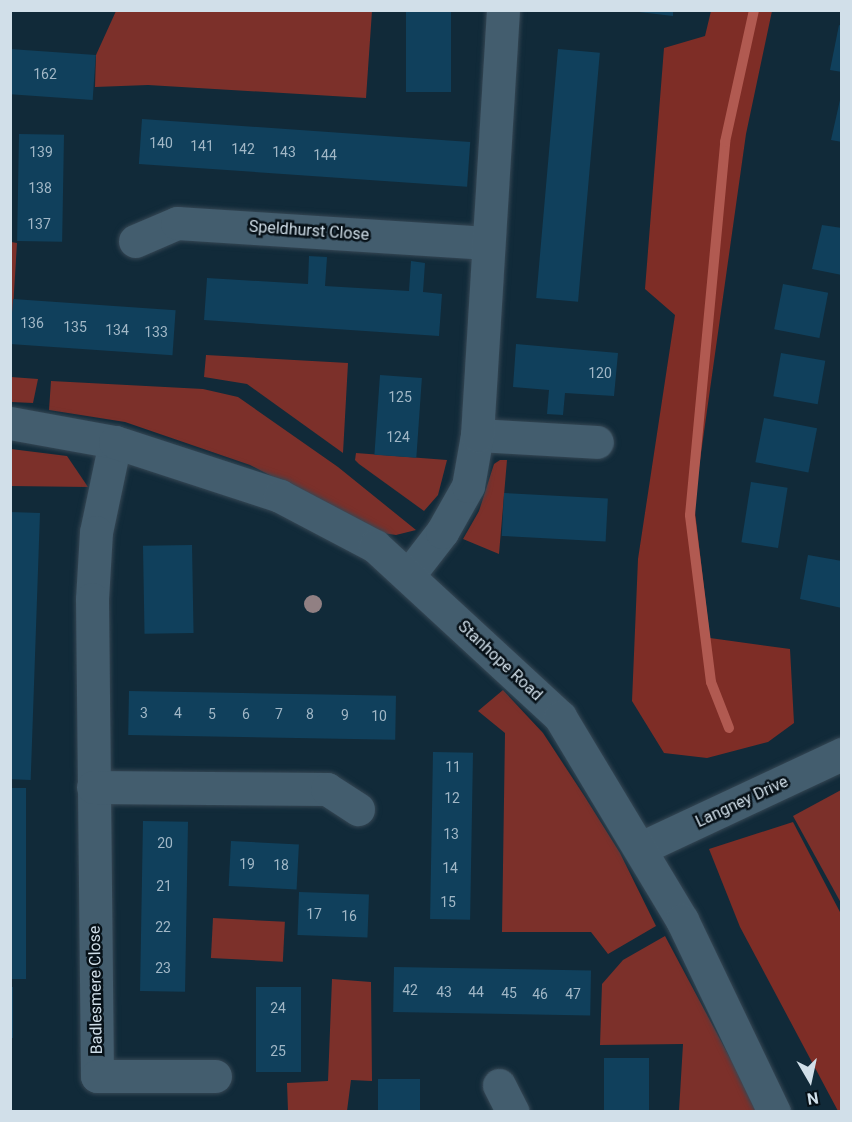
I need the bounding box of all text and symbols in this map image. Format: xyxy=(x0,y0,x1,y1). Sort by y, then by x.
house number: 162 xyxy=(33,66,57,82)
house number: 140 xyxy=(149,135,173,151)
house number: 141 xyxy=(190,138,214,154)
house number: 142 xyxy=(231,141,255,157)
house number: 139 xyxy=(29,144,53,160)
house number: 143 xyxy=(272,144,296,160)
house number: 144 xyxy=(313,147,337,163)
house number: 138 xyxy=(28,180,52,196)
house number: 137 xyxy=(27,216,51,232)
street label: Speldhurst Close xyxy=(248,217,370,245)
house number: 136 xyxy=(20,315,44,331)
house number: 135 xyxy=(63,319,87,335)
house number: 134 xyxy=(105,322,129,338)
house number: 133 xyxy=(144,324,168,340)
house number: 120 xyxy=(588,365,612,381)
house number: 125 xyxy=(388,389,412,405)
house number: 124 xyxy=(386,429,410,445)
street label: Stanhope Road xyxy=(454,617,546,705)
house number: 3 xyxy=(140,705,148,721)
house number: 4 xyxy=(174,705,182,721)
house number: 5 xyxy=(208,706,216,722)
house number: 6 xyxy=(242,706,250,722)
house number: 7 xyxy=(275,706,283,722)
house number: 8 xyxy=(306,706,314,722)
house number: 9 xyxy=(341,707,349,723)
house number: 10 xyxy=(371,708,387,724)
house number: 11 xyxy=(445,759,461,775)
street label: Langney Drive xyxy=(693,772,791,832)
house number: 12 xyxy=(444,790,460,806)
house number: 13 xyxy=(443,826,459,842)
house number: 20 xyxy=(157,835,173,851)
house number: 19 xyxy=(239,856,255,872)
house number: 18 xyxy=(273,857,289,873)
house number: 14 xyxy=(442,860,458,876)
house number: 21 xyxy=(156,878,172,894)
house number: 15 xyxy=(440,894,456,910)
house number: 17 xyxy=(306,906,322,922)
house number: 16 xyxy=(341,908,357,924)
house number: 22 xyxy=(155,919,171,935)
street label: Badlesmere Close xyxy=(85,925,107,1055)
house number: 23 xyxy=(155,960,171,976)
house number: 42 xyxy=(402,982,418,998)
house number: 43 xyxy=(436,984,452,1000)
house number: 44 xyxy=(468,984,484,1000)
house number: 45 xyxy=(501,985,517,1001)
house number: 46 xyxy=(532,986,548,1002)
house number: 47 xyxy=(565,986,581,1002)
house number: 24 xyxy=(270,1000,286,1016)
house number: 25 xyxy=(270,1043,286,1059)
north arrow xyxy=(780,1050,840,1110)
text: N xyxy=(806,1088,820,1109)

